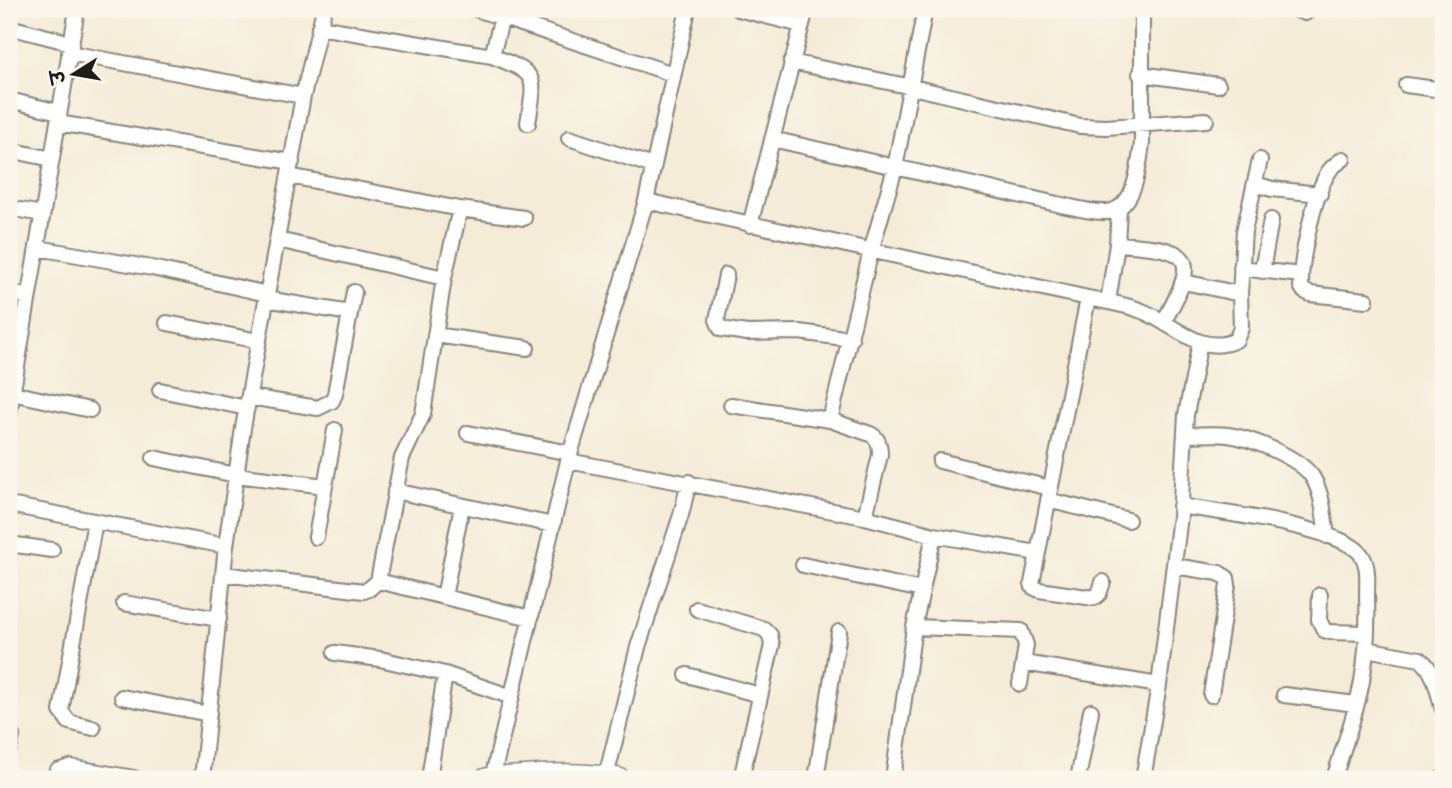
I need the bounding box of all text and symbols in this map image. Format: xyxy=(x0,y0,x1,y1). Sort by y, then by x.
north arrow xyxy=(38,38,108,108)
text: उ xyxy=(40,65,76,88)

